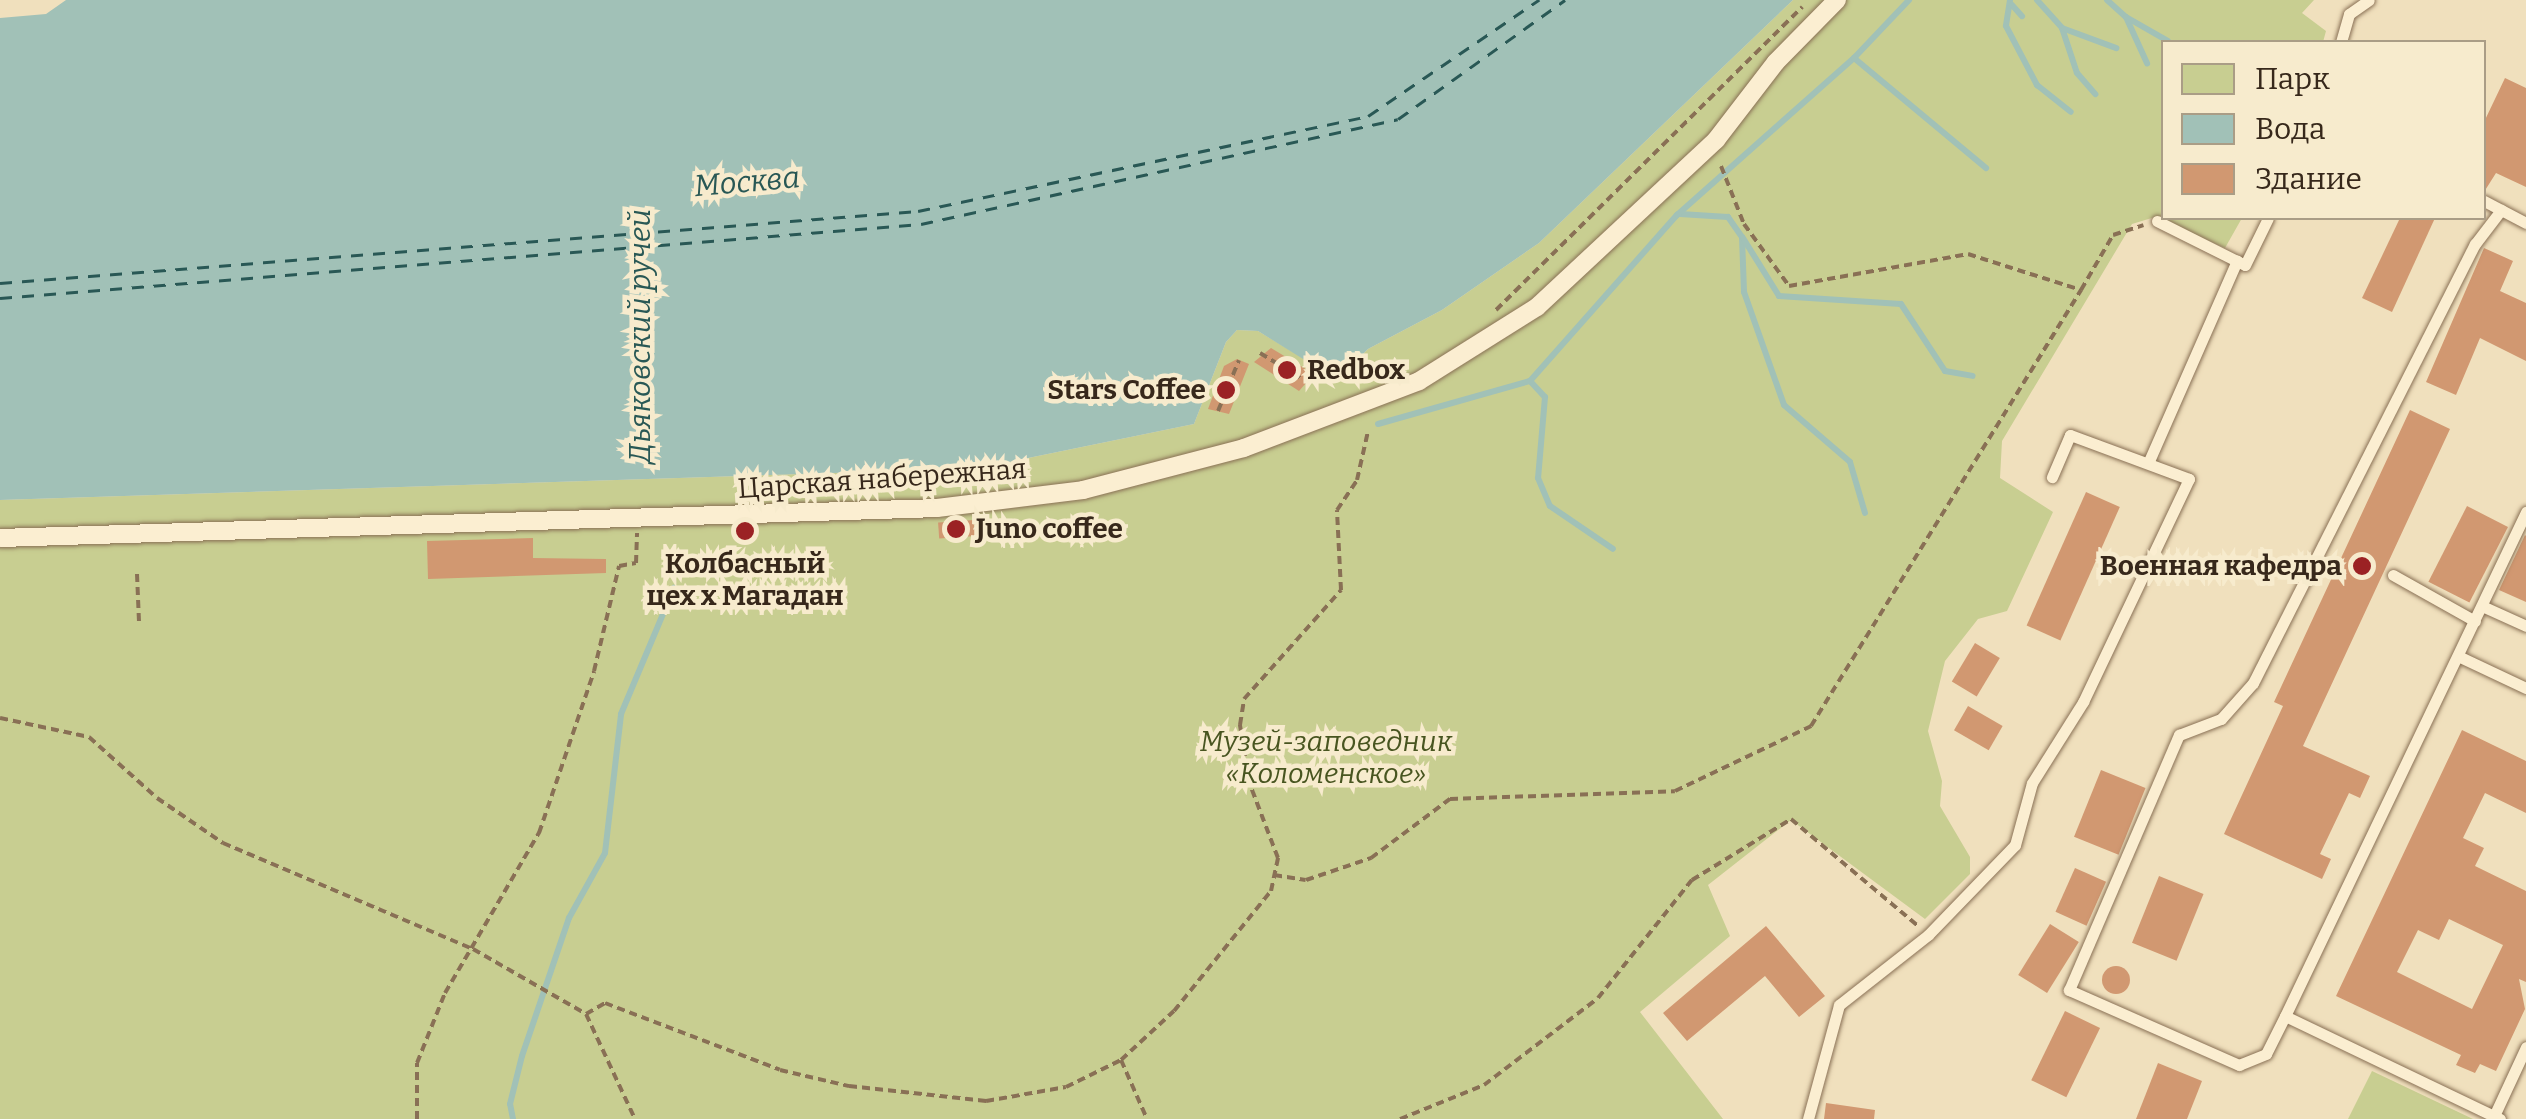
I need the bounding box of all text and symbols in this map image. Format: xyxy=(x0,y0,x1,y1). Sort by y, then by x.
legend xyxy=(2161,40,2486,220)
text: Парк xyxy=(2255,61,2330,97)
text: Вода xyxy=(2255,111,2325,147)
water label: Москва xyxy=(693,159,801,205)
text: Здание xyxy=(2255,161,2362,197)
water label: Дьяковский ручей xyxy=(622,209,658,463)
place label: Redbox xyxy=(1307,353,1405,387)
marker: Redbox xyxy=(1276,359,1298,381)
place label: Stars Coffee xyxy=(1047,373,1206,407)
marker: Stars Coffee xyxy=(1215,379,1237,401)
street label: Царская набережная xyxy=(737,452,1027,506)
place label: Juno coffee xyxy=(976,512,1123,546)
marker: Juno coffee xyxy=(945,518,967,540)
marker: Колбасный цех x Магадан xyxy=(734,520,756,542)
place label: Колбасный цех x Магадан xyxy=(647,547,843,613)
place label: Военная кафедра xyxy=(2100,549,2342,583)
marker: Военная кафедра xyxy=(2351,555,2373,577)
park label: Музей-заповедник «Коломенское» xyxy=(1200,725,1452,791)

